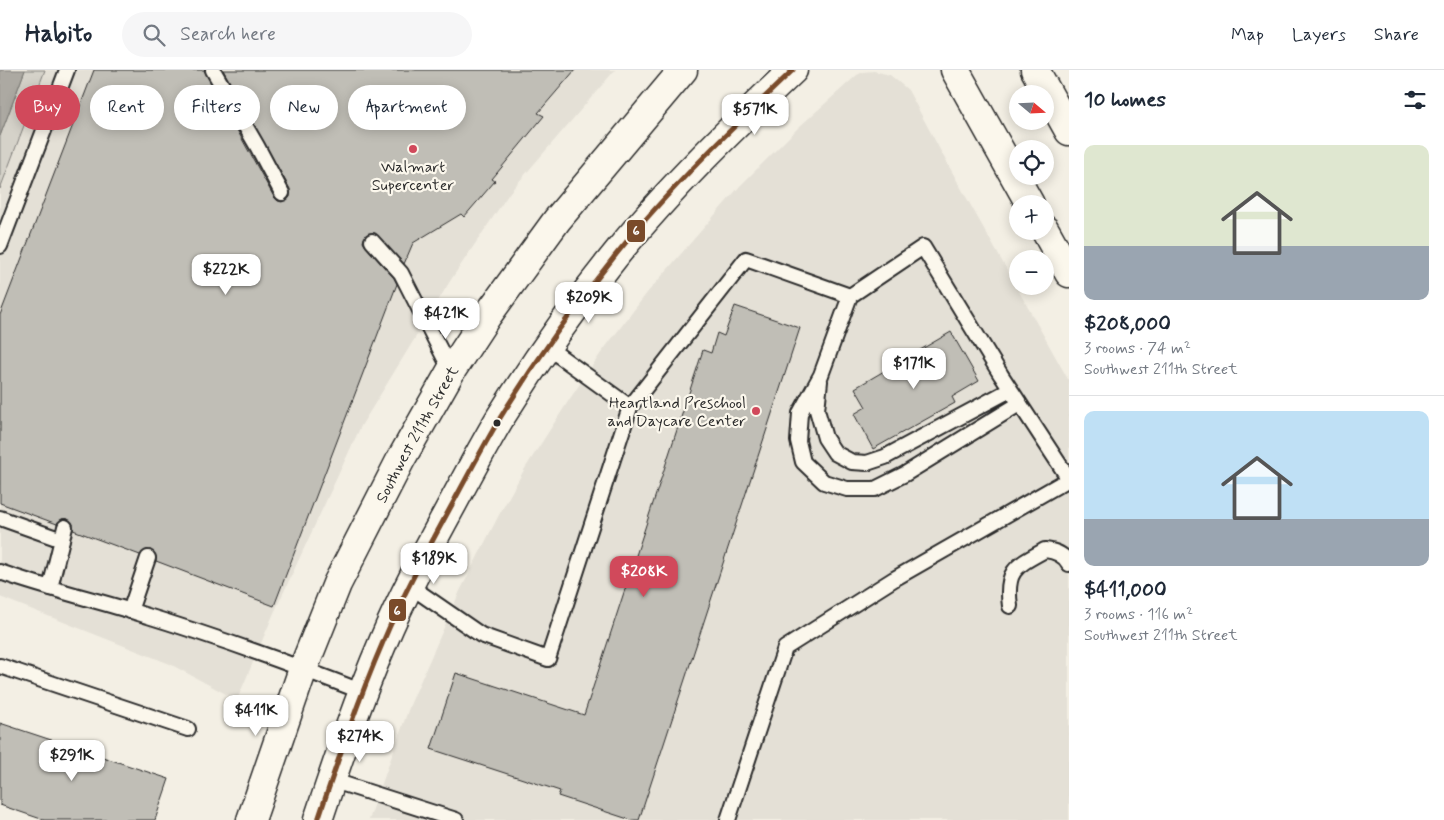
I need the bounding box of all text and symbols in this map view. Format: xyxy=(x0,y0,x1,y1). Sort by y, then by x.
search box xyxy=(122,12,472,57)
text: Habito xyxy=(25,19,92,50)
icon: search xyxy=(140,21,168,49)
text: Search here xyxy=(180,22,276,47)
text: Map xyxy=(1231,23,1264,47)
text: Layers xyxy=(1292,23,1346,47)
text: Share xyxy=(1374,23,1419,47)
chip: Buy xyxy=(15,85,80,130)
chip: Rent xyxy=(90,85,164,130)
chip: Filters xyxy=(174,85,260,130)
chip: New xyxy=(270,85,338,130)
chip: Apartment xyxy=(348,85,466,130)
north arrow xyxy=(1009,85,1054,130)
map controls xyxy=(1009,85,1054,295)
text: 10 homes xyxy=(1084,86,1166,114)
icon: filters xyxy=(1401,86,1429,114)
pin: $571K xyxy=(720,93,790,136)
text: $571K xyxy=(733,99,777,120)
button: locate xyxy=(1009,140,1054,185)
marker: Walmart Supercenter xyxy=(407,143,419,155)
place label: Walmart Supercenter xyxy=(372,157,454,196)
icon: home xyxy=(1212,178,1302,268)
button: + xyxy=(1009,195,1054,240)
line badge: 6 xyxy=(626,219,646,243)
text: 6 xyxy=(632,222,640,240)
button: − xyxy=(1009,250,1054,295)
pin: $222K xyxy=(191,254,261,296)
text: $222K xyxy=(203,259,249,280)
pin: $209K xyxy=(554,282,624,324)
text: $209K xyxy=(566,287,612,308)
pin: $421K xyxy=(411,298,481,340)
text: $421K xyxy=(424,303,468,324)
text: $208,000 xyxy=(1084,310,1171,338)
text: 3 rooms · 74 m² xyxy=(1084,338,1191,359)
pin: $171K xyxy=(879,348,949,390)
text: $171K xyxy=(893,353,935,374)
text: Southwest 211th Street xyxy=(1084,359,1238,380)
street label: Southwest 211th Street xyxy=(371,361,464,507)
place label: Heartland Preschool and Daycare Center xyxy=(607,393,746,432)
marker: Heartland Preschool and Daycare Center xyxy=(750,405,762,417)
unlabelled marker xyxy=(492,418,502,428)
icon: home xyxy=(1212,443,1302,533)
pin: $189K xyxy=(399,542,469,585)
text: $189K xyxy=(411,548,457,569)
pin: $208K xyxy=(609,556,679,598)
text: $208K xyxy=(621,561,667,582)
text: $411,000 xyxy=(1084,576,1167,604)
line badge: 6 xyxy=(388,598,407,622)
text: 6 xyxy=(393,602,401,620)
text: 3 rooms · 116 m² xyxy=(1084,604,1193,625)
text: Southwest 211th Street xyxy=(1084,625,1238,646)
pin: $411K xyxy=(221,694,291,737)
text: $411K xyxy=(234,700,278,721)
pin: $274K xyxy=(325,720,395,763)
text: $274K xyxy=(337,726,383,747)
pin: $291K xyxy=(37,740,107,782)
text: $291K xyxy=(50,745,94,766)

